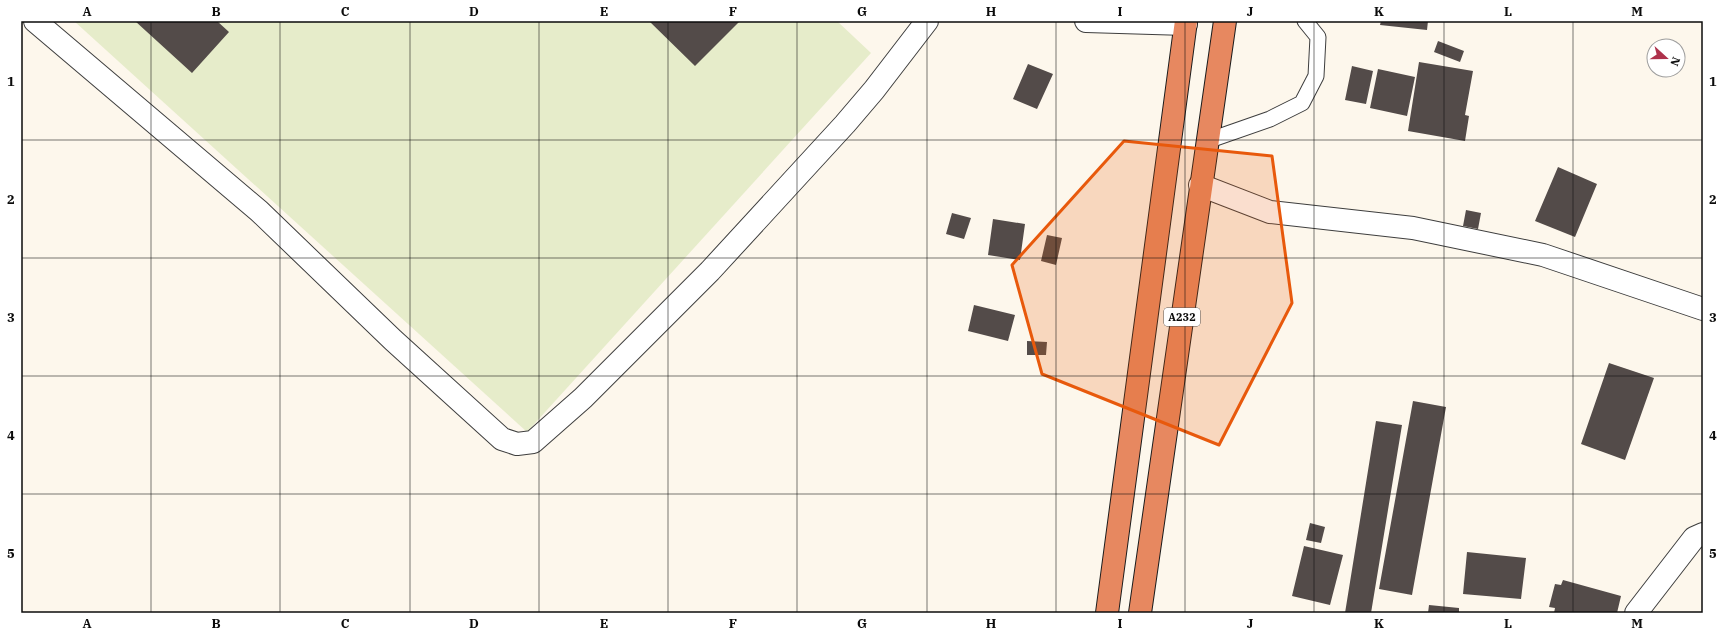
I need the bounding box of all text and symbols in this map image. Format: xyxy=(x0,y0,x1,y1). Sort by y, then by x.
text: A xyxy=(82,3,92,20)
text: B xyxy=(211,3,221,20)
text: C xyxy=(341,3,350,20)
text: D xyxy=(469,3,479,20)
text: E xyxy=(600,3,608,20)
text: F xyxy=(729,3,737,20)
text: G xyxy=(857,3,867,20)
text: H xyxy=(986,3,997,20)
text: I xyxy=(1118,3,1123,20)
text: J xyxy=(1247,3,1254,20)
text: K xyxy=(1374,3,1384,20)
text: L xyxy=(1504,3,1512,20)
text: M xyxy=(1631,3,1643,20)
north arrow xyxy=(1646,38,1686,78)
text: N xyxy=(1667,55,1683,68)
text: 1 xyxy=(7,73,15,90)
text: 1 xyxy=(1709,73,1717,90)
text: 2 xyxy=(7,191,15,208)
text: 2 xyxy=(1709,191,1717,208)
road number: A232 xyxy=(1164,308,1200,326)
text: 3 xyxy=(7,309,15,326)
text: 3 xyxy=(1709,309,1717,326)
text: 4 xyxy=(7,427,15,444)
text: 4 xyxy=(1709,427,1717,444)
text: 5 xyxy=(7,545,15,562)
text: 5 xyxy=(1709,545,1717,562)
text: A xyxy=(82,615,92,632)
text: B xyxy=(211,615,221,632)
text: C xyxy=(341,615,350,632)
text: D xyxy=(469,615,479,632)
text: E xyxy=(600,615,608,632)
text: F xyxy=(729,615,737,632)
text: G xyxy=(857,615,867,632)
text: H xyxy=(986,615,997,632)
text: I xyxy=(1118,615,1123,632)
text: J xyxy=(1247,615,1254,632)
text: K xyxy=(1374,615,1384,632)
text: L xyxy=(1504,615,1512,632)
text: M xyxy=(1631,615,1643,632)

